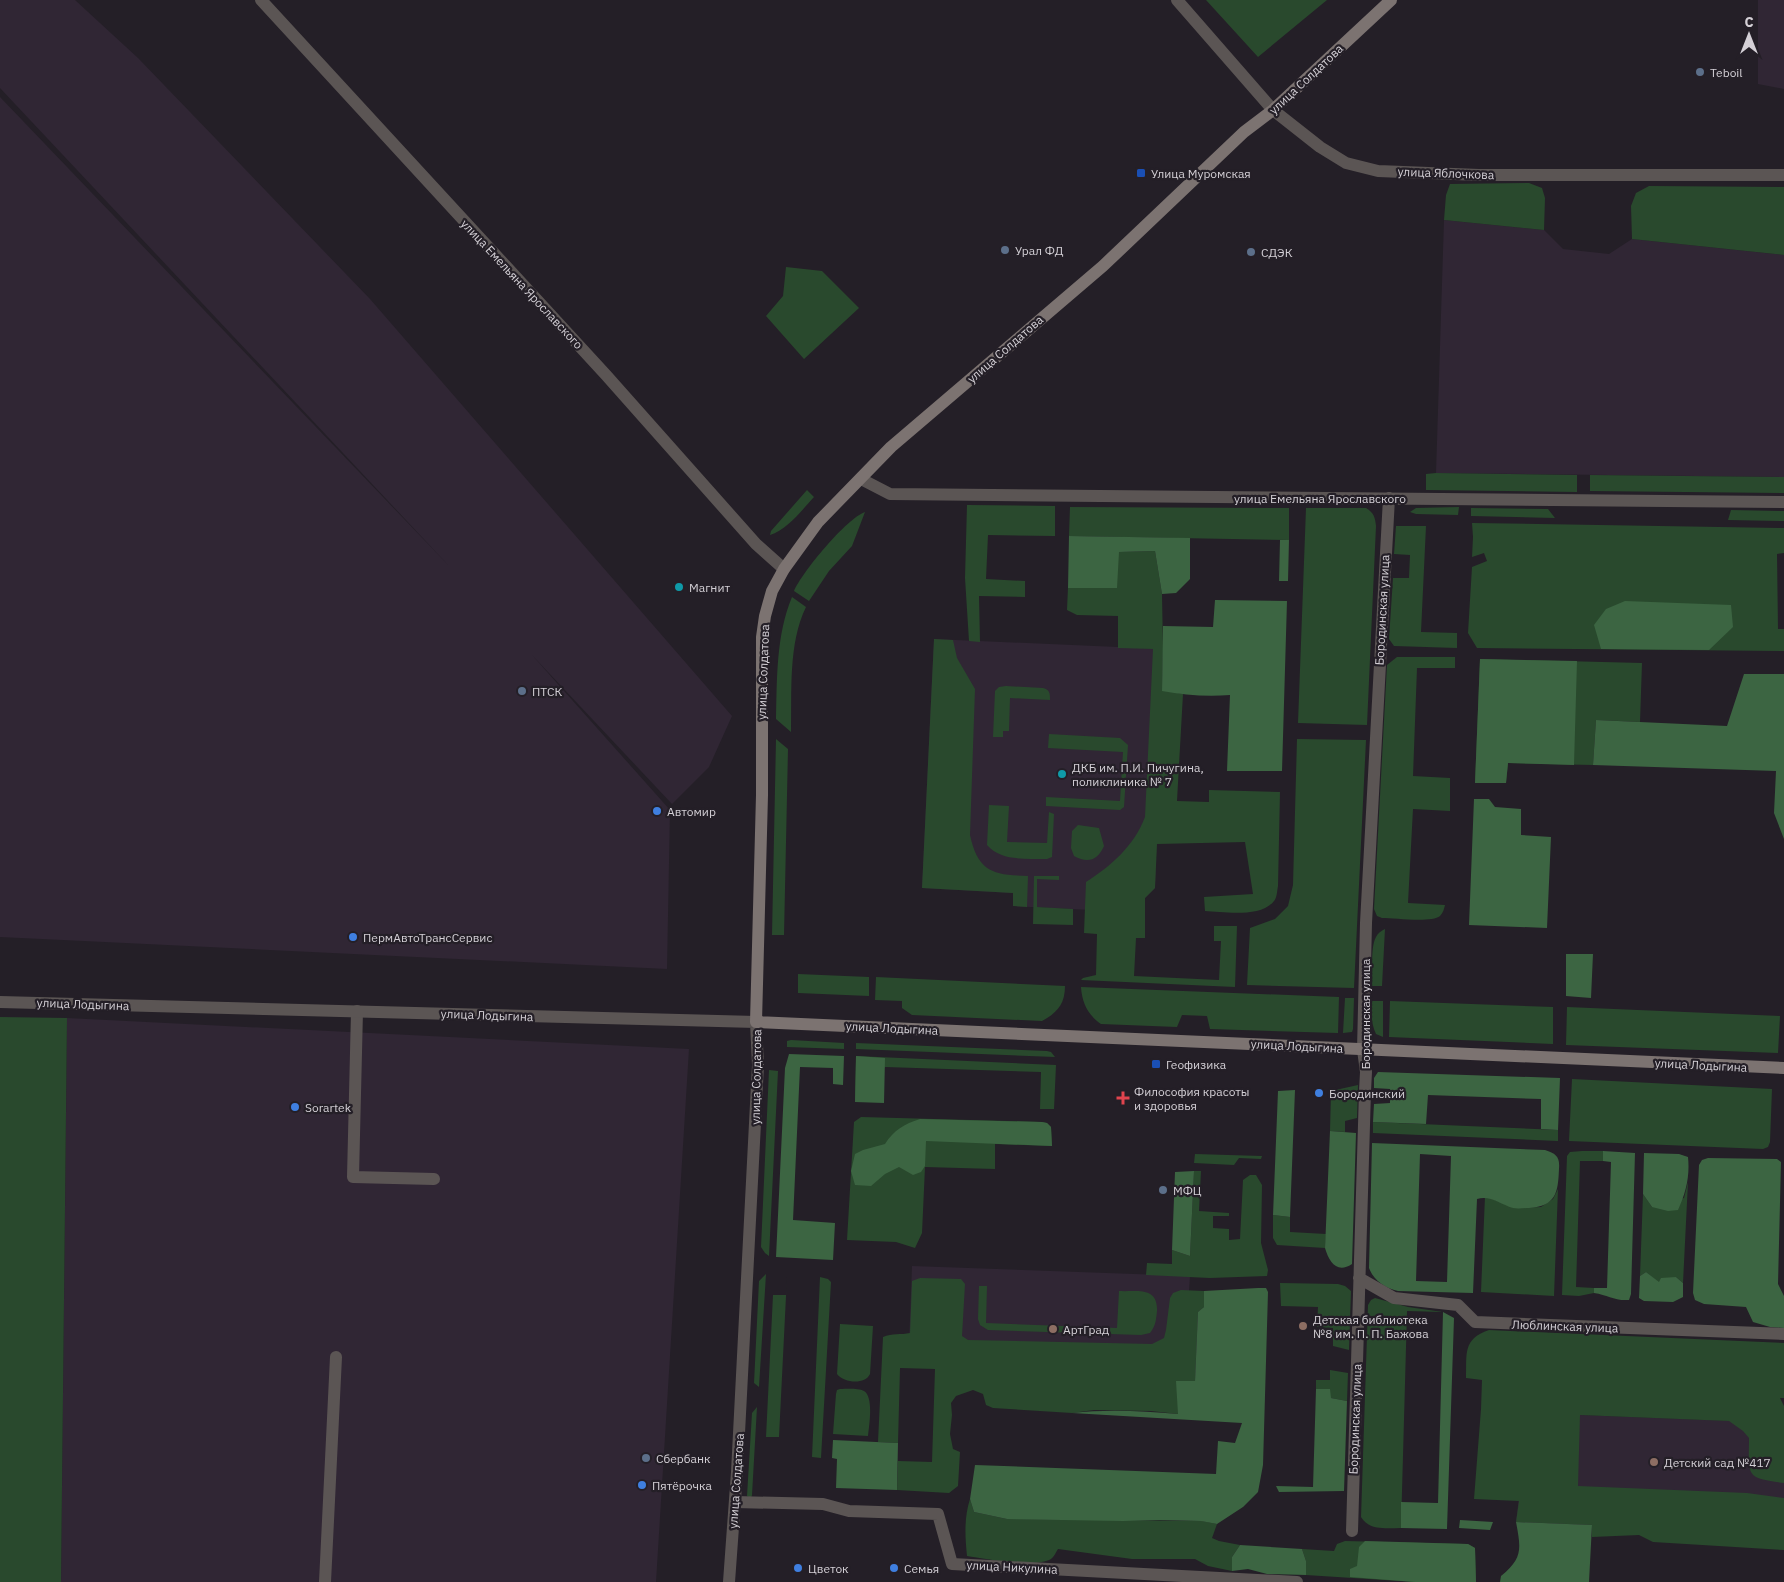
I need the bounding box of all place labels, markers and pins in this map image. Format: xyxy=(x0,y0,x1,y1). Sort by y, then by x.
place label: Teboil xyxy=(1710,65,1743,80)
marker: Teboil xyxy=(1694,66,1706,78)
place label: Улица Муромская xyxy=(1151,166,1251,181)
marker: Улица Муромская xyxy=(1135,167,1147,179)
place label: Урал ФД xyxy=(1015,243,1064,258)
marker: Урал ФД xyxy=(999,244,1011,256)
place label: СДЭК xyxy=(1261,245,1293,260)
marker: СДЭК xyxy=(1245,246,1257,258)
place label: Магнит xyxy=(689,580,730,595)
marker: Магнит xyxy=(673,581,685,593)
place label: ПТСК xyxy=(532,684,562,699)
marker: ПТСК xyxy=(516,685,528,697)
place label: ДКБ им. П.И. Пичугина, поликлиника № 7 xyxy=(1072,760,1204,789)
marker: ДКБ им. П.И. Пичугина, поликлиника № 7 xyxy=(1056,768,1068,780)
place label: Автомир xyxy=(667,804,716,819)
marker: Автомир xyxy=(651,805,663,817)
place label: ПермАвтоТрансСервис xyxy=(363,930,492,945)
marker: ПермАвтоТрансСервис xyxy=(347,931,359,943)
place label: Геофизика xyxy=(1166,1057,1227,1072)
marker: Геофизика xyxy=(1150,1058,1162,1070)
place label: Философия красоты и здоровья xyxy=(1134,1084,1250,1113)
place label: Бородинский xyxy=(1329,1086,1405,1101)
marker: Бородинский xyxy=(1313,1087,1325,1099)
marker: Философия красоты и здоровья xyxy=(1116,1091,1130,1105)
place label: Sorartek xyxy=(305,1100,352,1115)
marker: Sorartek xyxy=(289,1101,301,1113)
place label: МФЦ xyxy=(1173,1183,1202,1198)
marker: МФЦ xyxy=(1157,1184,1169,1196)
place label: Детская библиотека №8 им. П. П. Бажова xyxy=(1313,1312,1429,1341)
marker: Детская библиотека №8 им. П. П. Бажова xyxy=(1297,1320,1309,1332)
place label: АртГрад xyxy=(1063,1322,1109,1337)
marker: АртГрад xyxy=(1047,1323,1059,1335)
place label: Сбербанк xyxy=(656,1451,711,1466)
marker: Сбербанк xyxy=(640,1452,652,1464)
place label: Детский сад №417 xyxy=(1664,1455,1771,1470)
marker: Детский сад №417 xyxy=(1648,1456,1660,1468)
place label: Пятёрочка xyxy=(652,1478,712,1493)
marker: Пятёрочка xyxy=(636,1479,648,1491)
place label: Цветок xyxy=(808,1561,849,1576)
place label: Семья xyxy=(904,1561,939,1576)
marker: Цветок xyxy=(792,1562,804,1574)
marker: Семья xyxy=(888,1562,900,1574)

